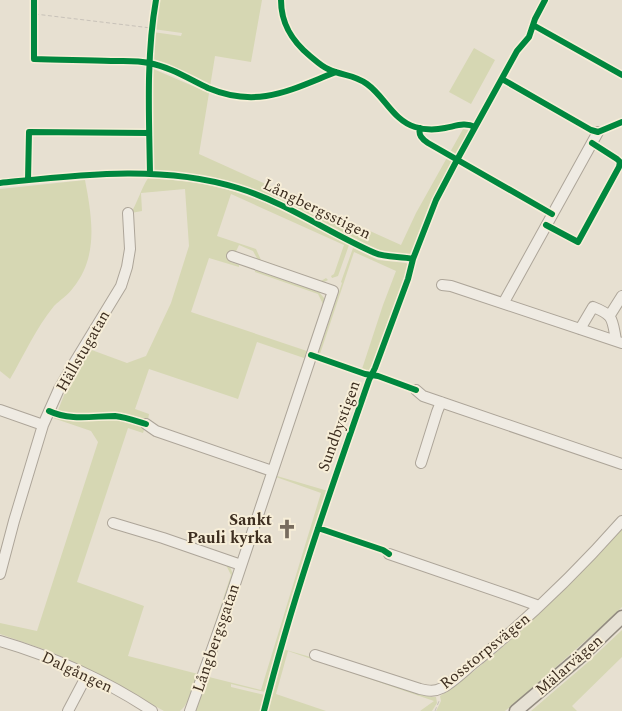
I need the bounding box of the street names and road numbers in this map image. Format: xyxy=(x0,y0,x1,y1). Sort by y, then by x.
street label: Långbergsstigen xyxy=(259,172,375,246)
street label: Hällstugatan xyxy=(50,306,116,396)
street label: Sundbystigen xyxy=(311,377,367,475)
street label: Långbergsgatan xyxy=(186,580,246,696)
street label: Rosstorpsvägen xyxy=(435,607,535,695)
street label: Mälarvägen xyxy=(530,629,608,701)
street label: Dalgången xyxy=(37,645,117,699)

